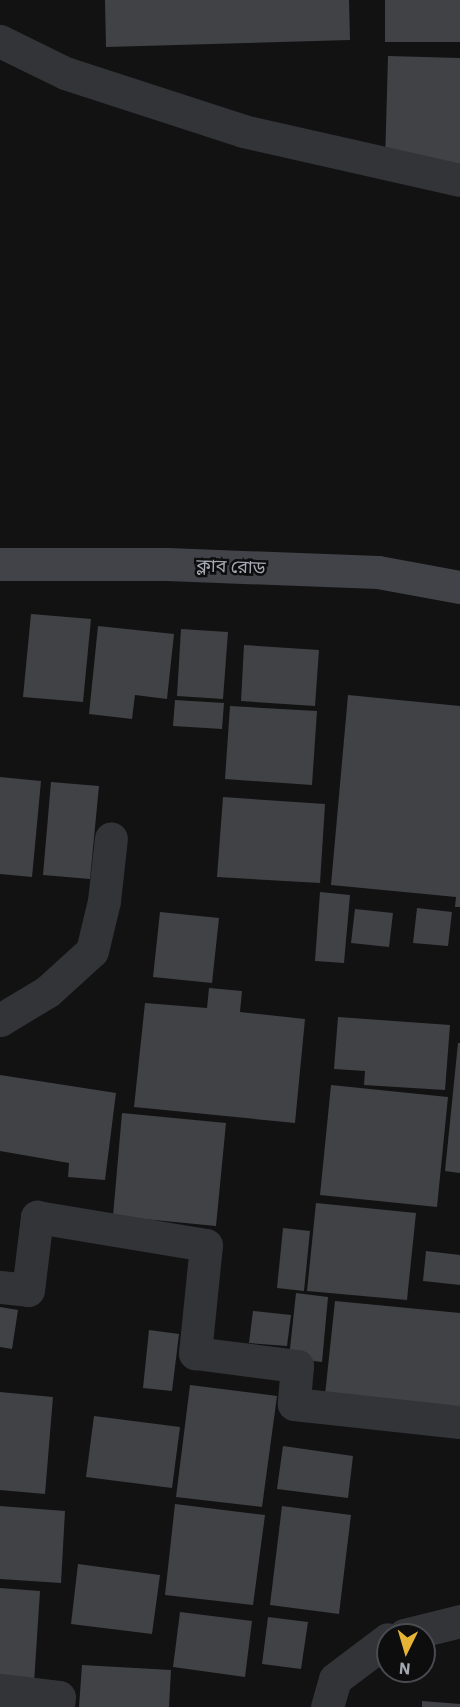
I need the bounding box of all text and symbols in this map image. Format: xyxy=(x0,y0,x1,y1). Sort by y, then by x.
street label: ক্লাব রোড xyxy=(196,555,266,579)
north arrow xyxy=(376,1623,436,1683)
text: N xyxy=(398,1658,411,1679)

